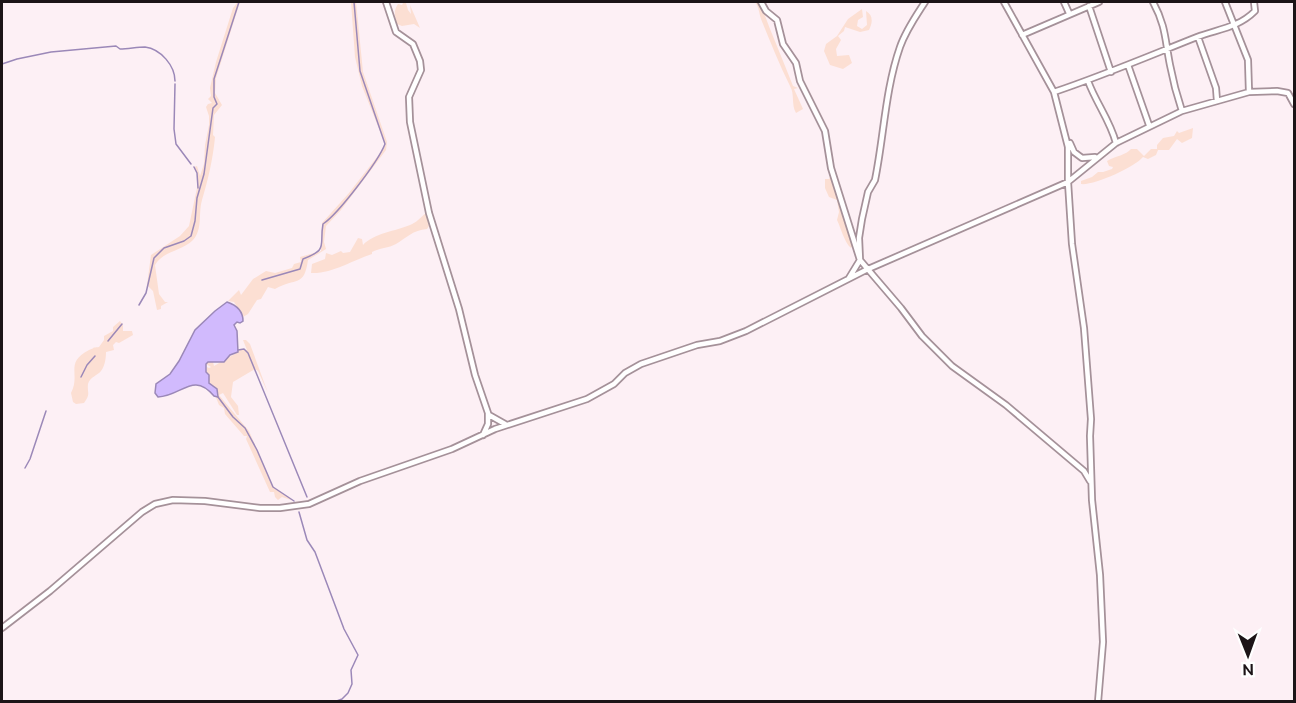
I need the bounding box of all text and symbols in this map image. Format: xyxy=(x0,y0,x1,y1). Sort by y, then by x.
north arrow xyxy=(1218,625,1278,685)
text: N xyxy=(1242,661,1254,679)

